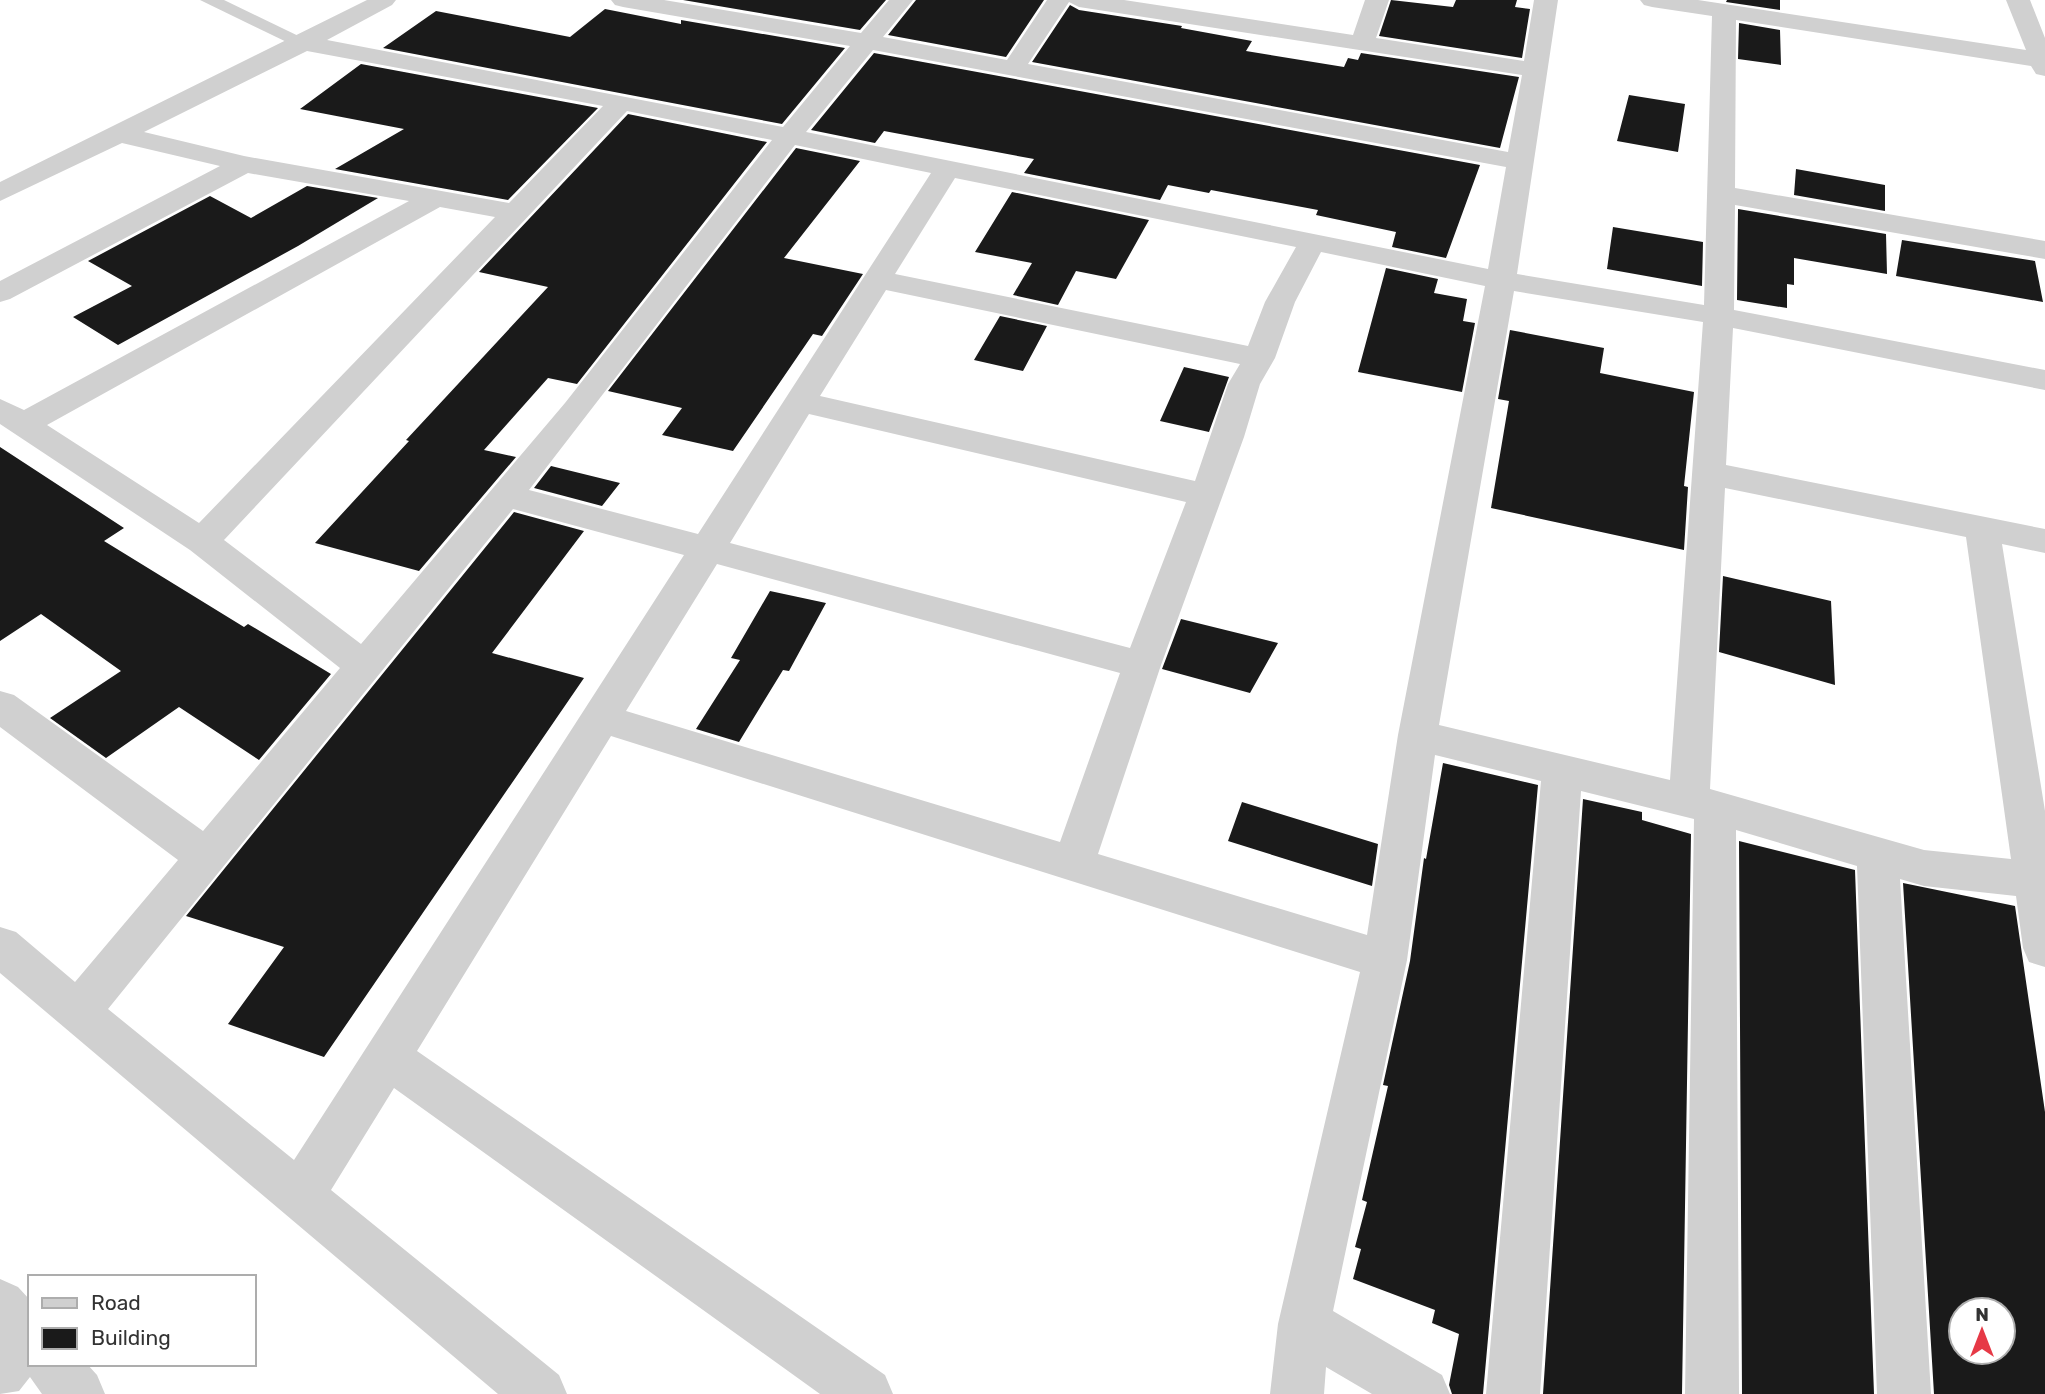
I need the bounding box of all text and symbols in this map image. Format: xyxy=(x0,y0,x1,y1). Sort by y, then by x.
legend xyxy=(28,1275,256,1366)
text: Road xyxy=(91,1290,141,1315)
north arrow xyxy=(1947,1296,2017,1366)
text: N xyxy=(1975,1303,1989,1326)
text: Building xyxy=(91,1325,171,1350)

